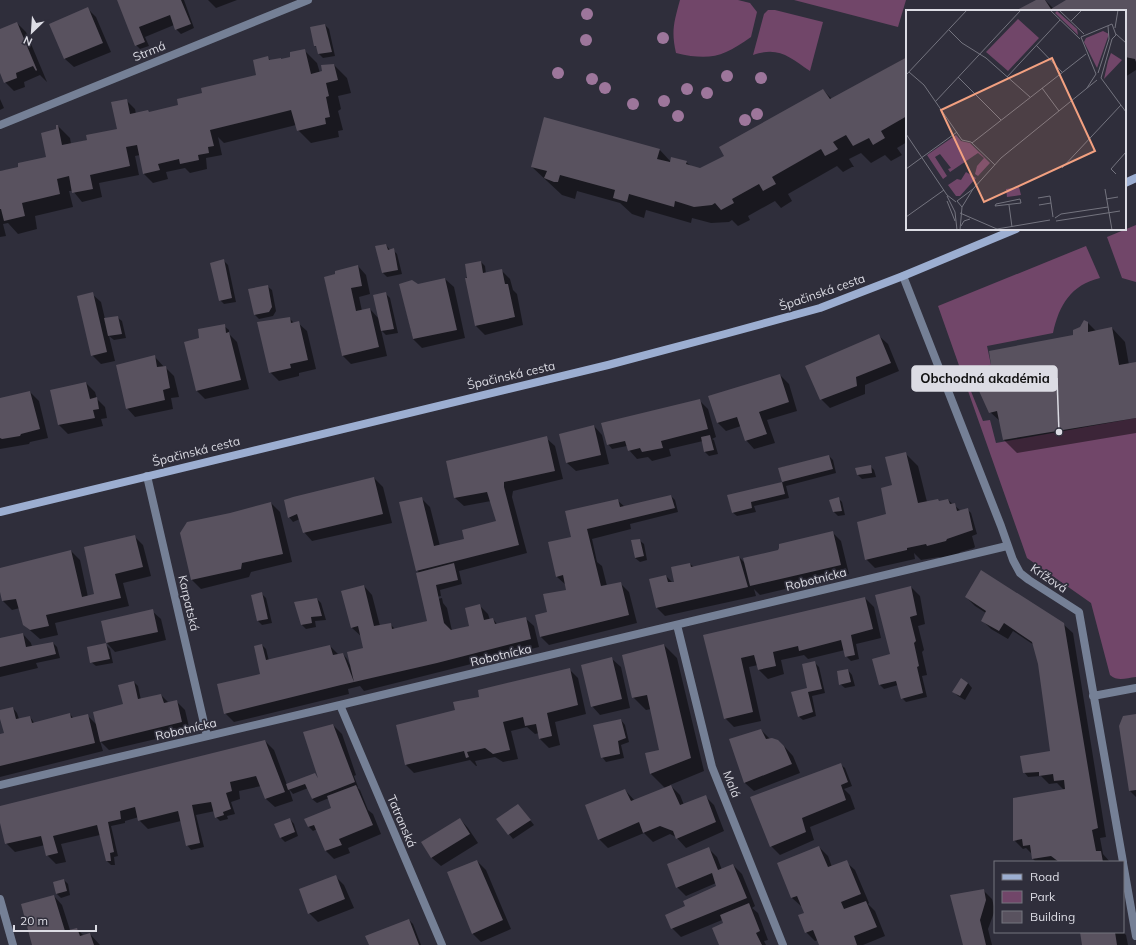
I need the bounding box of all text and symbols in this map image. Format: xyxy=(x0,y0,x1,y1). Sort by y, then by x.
inset map xyxy=(906,10,1126,230)
north arrow xyxy=(12,12,52,52)
text: N xyxy=(21,33,34,49)
street label: Strmá xyxy=(131,38,167,64)
street label: Špačinská cesta xyxy=(777,270,867,314)
street label: Špačinská cesta xyxy=(466,358,556,392)
callout: Obchodná akadémia xyxy=(912,366,1057,391)
text: Obchodná akadémia xyxy=(920,370,1050,386)
street label: Špačinská cesta xyxy=(151,433,241,469)
street label: Krížová xyxy=(1028,560,1070,596)
street label: Robotnícka xyxy=(784,564,848,594)
street label: Karpatská xyxy=(175,573,203,633)
street label: Robotnícka xyxy=(469,641,533,669)
street label: Robotnícka xyxy=(154,715,218,743)
street label: Malá xyxy=(720,768,744,800)
street label: Tatranská xyxy=(384,792,420,850)
legend xyxy=(994,861,1124,933)
text: Road xyxy=(1030,869,1059,884)
text: Park xyxy=(1030,889,1056,904)
scale bar xyxy=(14,907,96,933)
text: Building xyxy=(1030,909,1075,924)
text: 20 m xyxy=(20,913,48,928)

